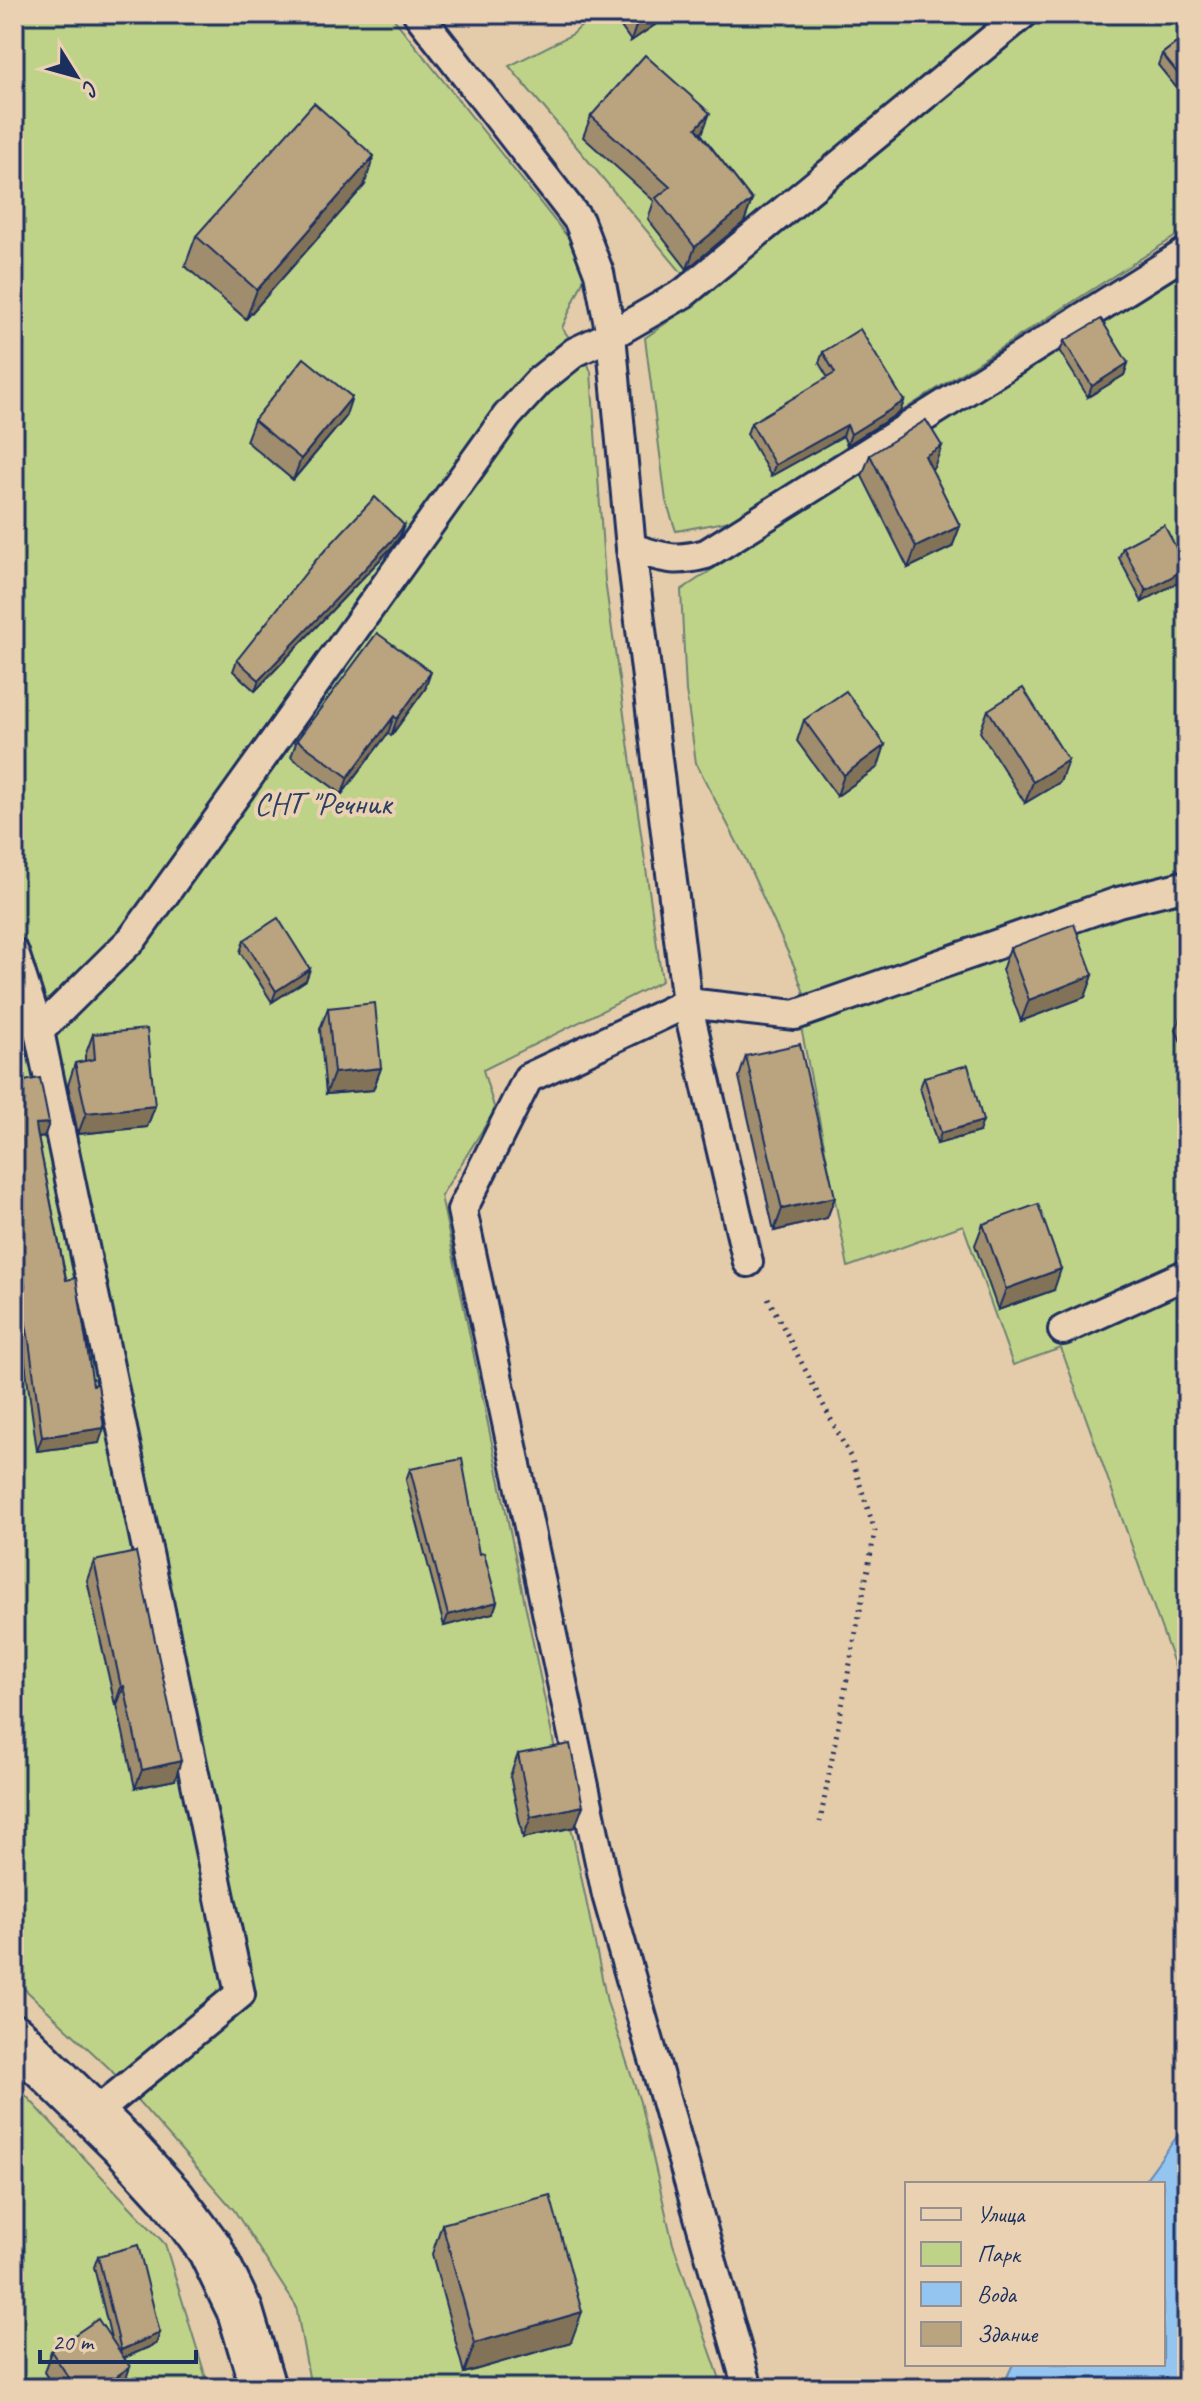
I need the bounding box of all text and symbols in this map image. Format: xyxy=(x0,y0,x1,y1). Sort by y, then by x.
north arrow xyxy=(36,36,116,116)
text: С xyxy=(75,75,106,103)
park label: СНТ "Речник xyxy=(254,783,394,824)
legend xyxy=(905,2182,1165,2366)
text: Улица xyxy=(977,2199,1026,2229)
text: Парк xyxy=(977,2239,1022,2269)
text: Вода xyxy=(977,2279,1017,2309)
scale bar xyxy=(40,2314,196,2364)
text: Здание xyxy=(977,2319,1039,2349)
text: 20 m xyxy=(52,2327,95,2357)

